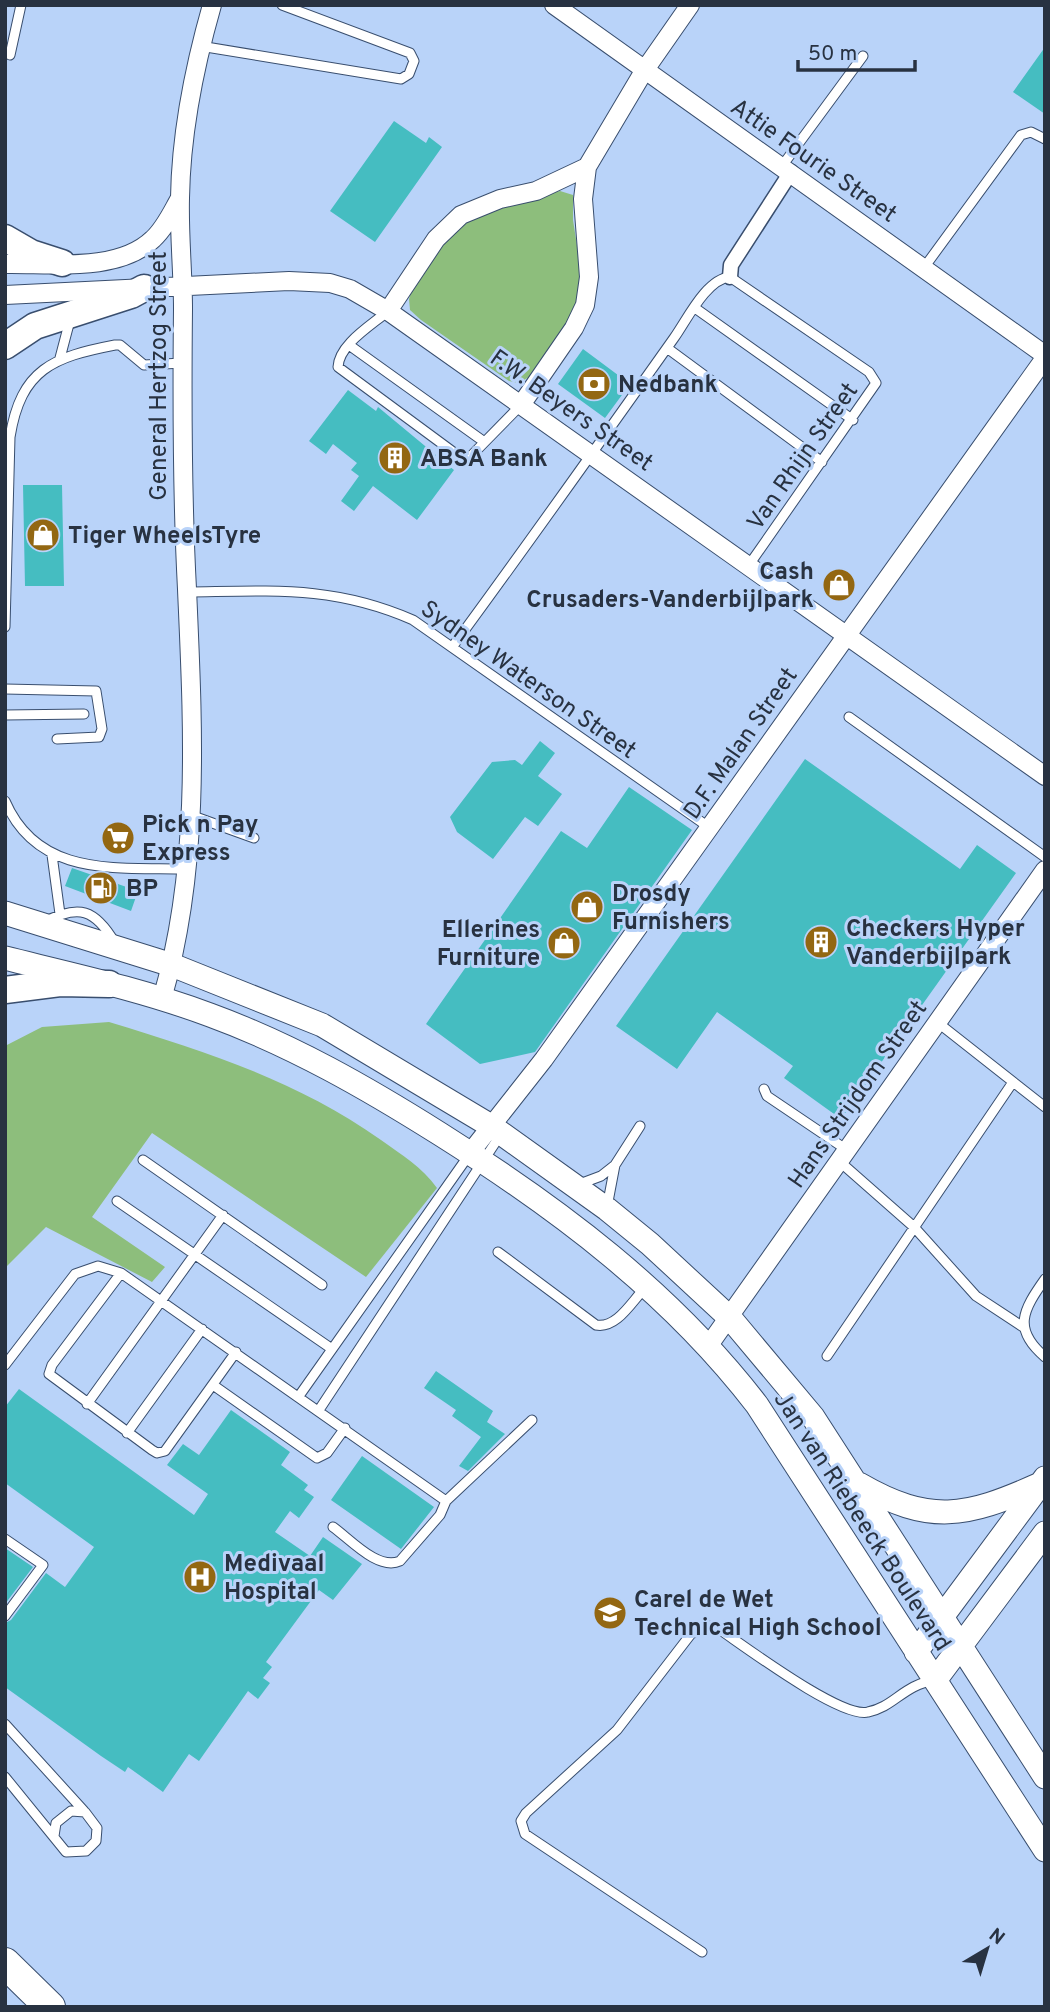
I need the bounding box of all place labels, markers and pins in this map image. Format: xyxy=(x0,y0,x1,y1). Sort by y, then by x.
bank icon: Nedbank xyxy=(575,365,613,403)
place label: Nedbank xyxy=(618,371,718,401)
building icon: ABSA Bank xyxy=(376,439,414,477)
place label: ABSA Bank xyxy=(420,445,548,475)
shop icon: Tiger WheelsTyre xyxy=(24,516,62,554)
place label: Tiger WheelsTyre xyxy=(68,522,261,552)
place label: Cash Crusaders-Vanderbijlpark xyxy=(526,558,814,616)
shop icon: Cash Crusaders-Vanderbijlpark xyxy=(820,566,858,604)
place label: Pick n Pay Express xyxy=(142,811,258,869)
supermarket icon: Pick n Pay Express xyxy=(99,819,137,857)
fuel station icon: BP xyxy=(82,869,120,907)
place label: BP xyxy=(126,875,158,905)
place label: Drosdy Furnishers xyxy=(612,880,730,938)
shop icon: Drosdy Furnishers xyxy=(568,888,606,926)
place label: Checkers Hyper Vanderbijlpark xyxy=(846,915,1025,973)
place label: Ellerines Furniture xyxy=(437,916,540,974)
building icon: Checkers Hyper Vanderbijlpark xyxy=(802,923,840,961)
shop icon: Ellerines Furniture xyxy=(545,924,583,962)
place label: Medivaal Hospital xyxy=(224,1550,324,1608)
hospital icon: Medivaal Hospital xyxy=(181,1558,219,1596)
place label: Carel de Wet Technical High School xyxy=(634,1586,882,1644)
school or university icon: Carel de Wet Technical High School xyxy=(591,1594,629,1632)

